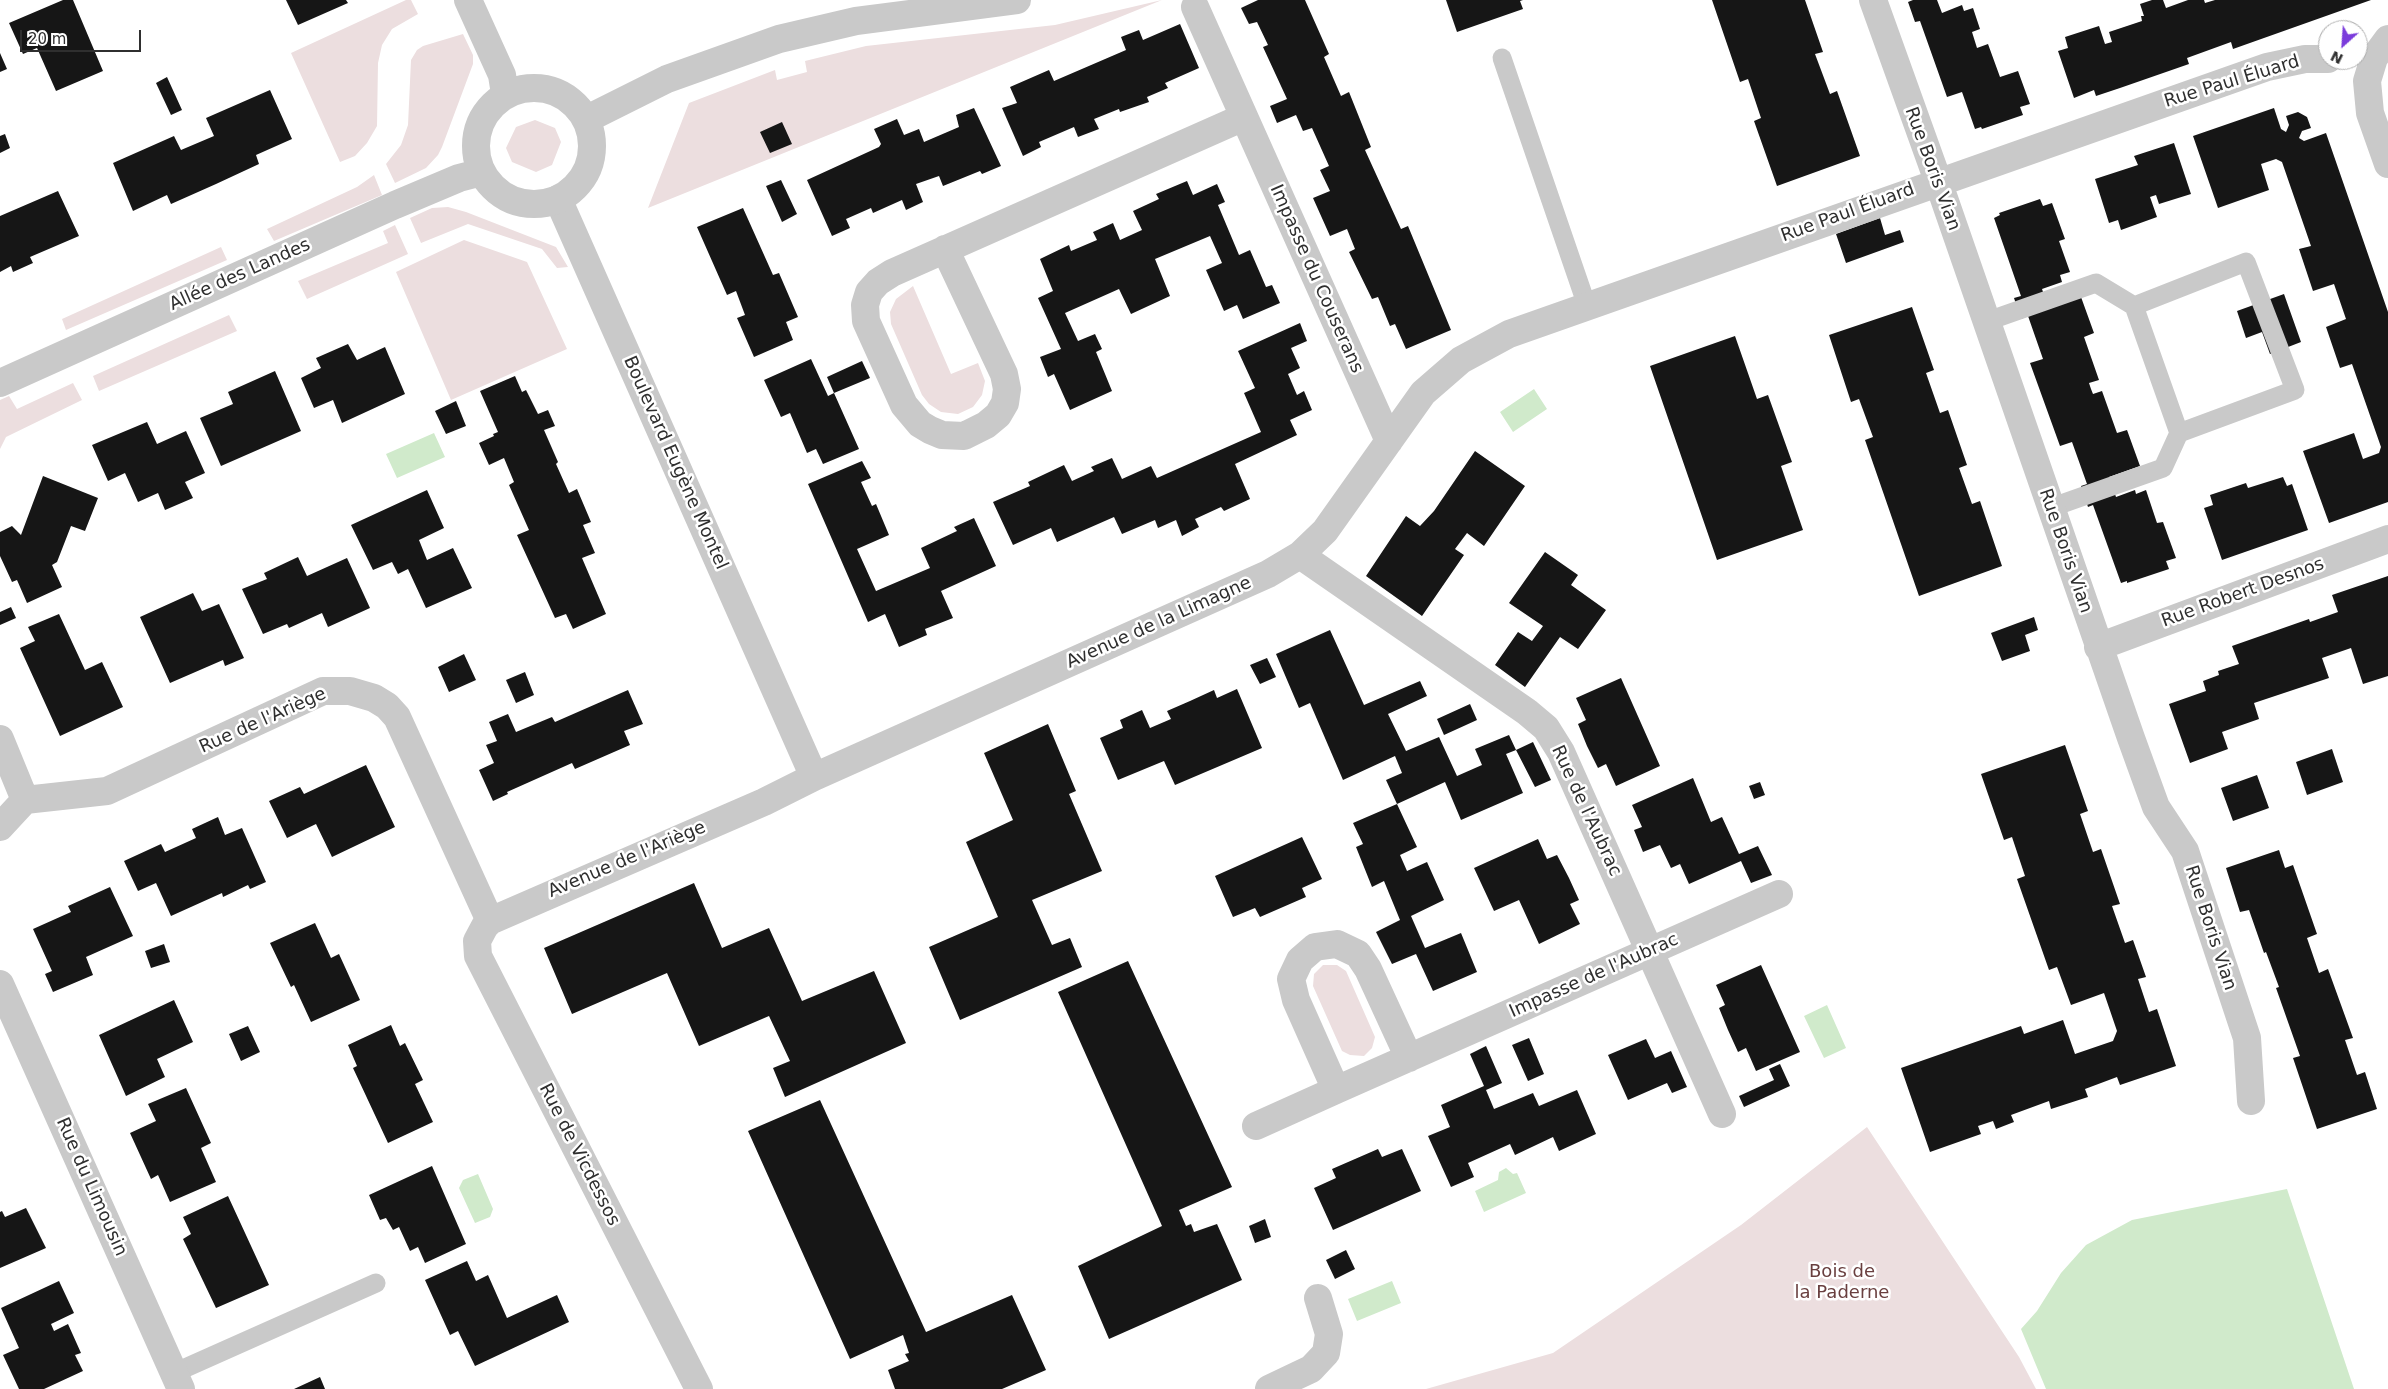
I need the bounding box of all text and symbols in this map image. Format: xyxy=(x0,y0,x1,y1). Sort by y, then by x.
scale bar xyxy=(22,20,144,52)
north arrow xyxy=(2318,20,2368,70)
text: 20 m xyxy=(28,30,66,48)
text: N xyxy=(2328,48,2346,67)
street label: Rue Paul Éluard xyxy=(2162,51,2302,113)
street label: Rue Boris Vian xyxy=(1900,104,1964,234)
street label: Rue Paul Éluard xyxy=(1778,179,1918,247)
street label: Impasse du Couserans xyxy=(1265,181,1367,377)
street label: Allée des Landes xyxy=(166,234,314,316)
street label: Boulevard Eugène Montel xyxy=(618,353,732,573)
street label: Rue Boris Vian xyxy=(2034,486,2096,616)
street label: Rue Robert Desnos xyxy=(2159,554,2327,632)
street label: Avenue de la Limagne xyxy=(1063,572,1255,674)
street label: Rue de l'Ariège xyxy=(196,683,330,759)
street label: Rue de l'Aubrac xyxy=(1546,742,1626,880)
street label: Avenue de l'Ariège xyxy=(545,817,709,903)
street label: Rue Boris Vian xyxy=(2180,863,2240,993)
street label: Impasse de l'Aubrac xyxy=(1506,929,1682,1023)
street label: Rue de Vicdessos xyxy=(534,1080,624,1230)
street label: Rue du Limousin xyxy=(51,1114,131,1260)
park label: Bois de la Paderne xyxy=(1795,1261,1889,1304)

